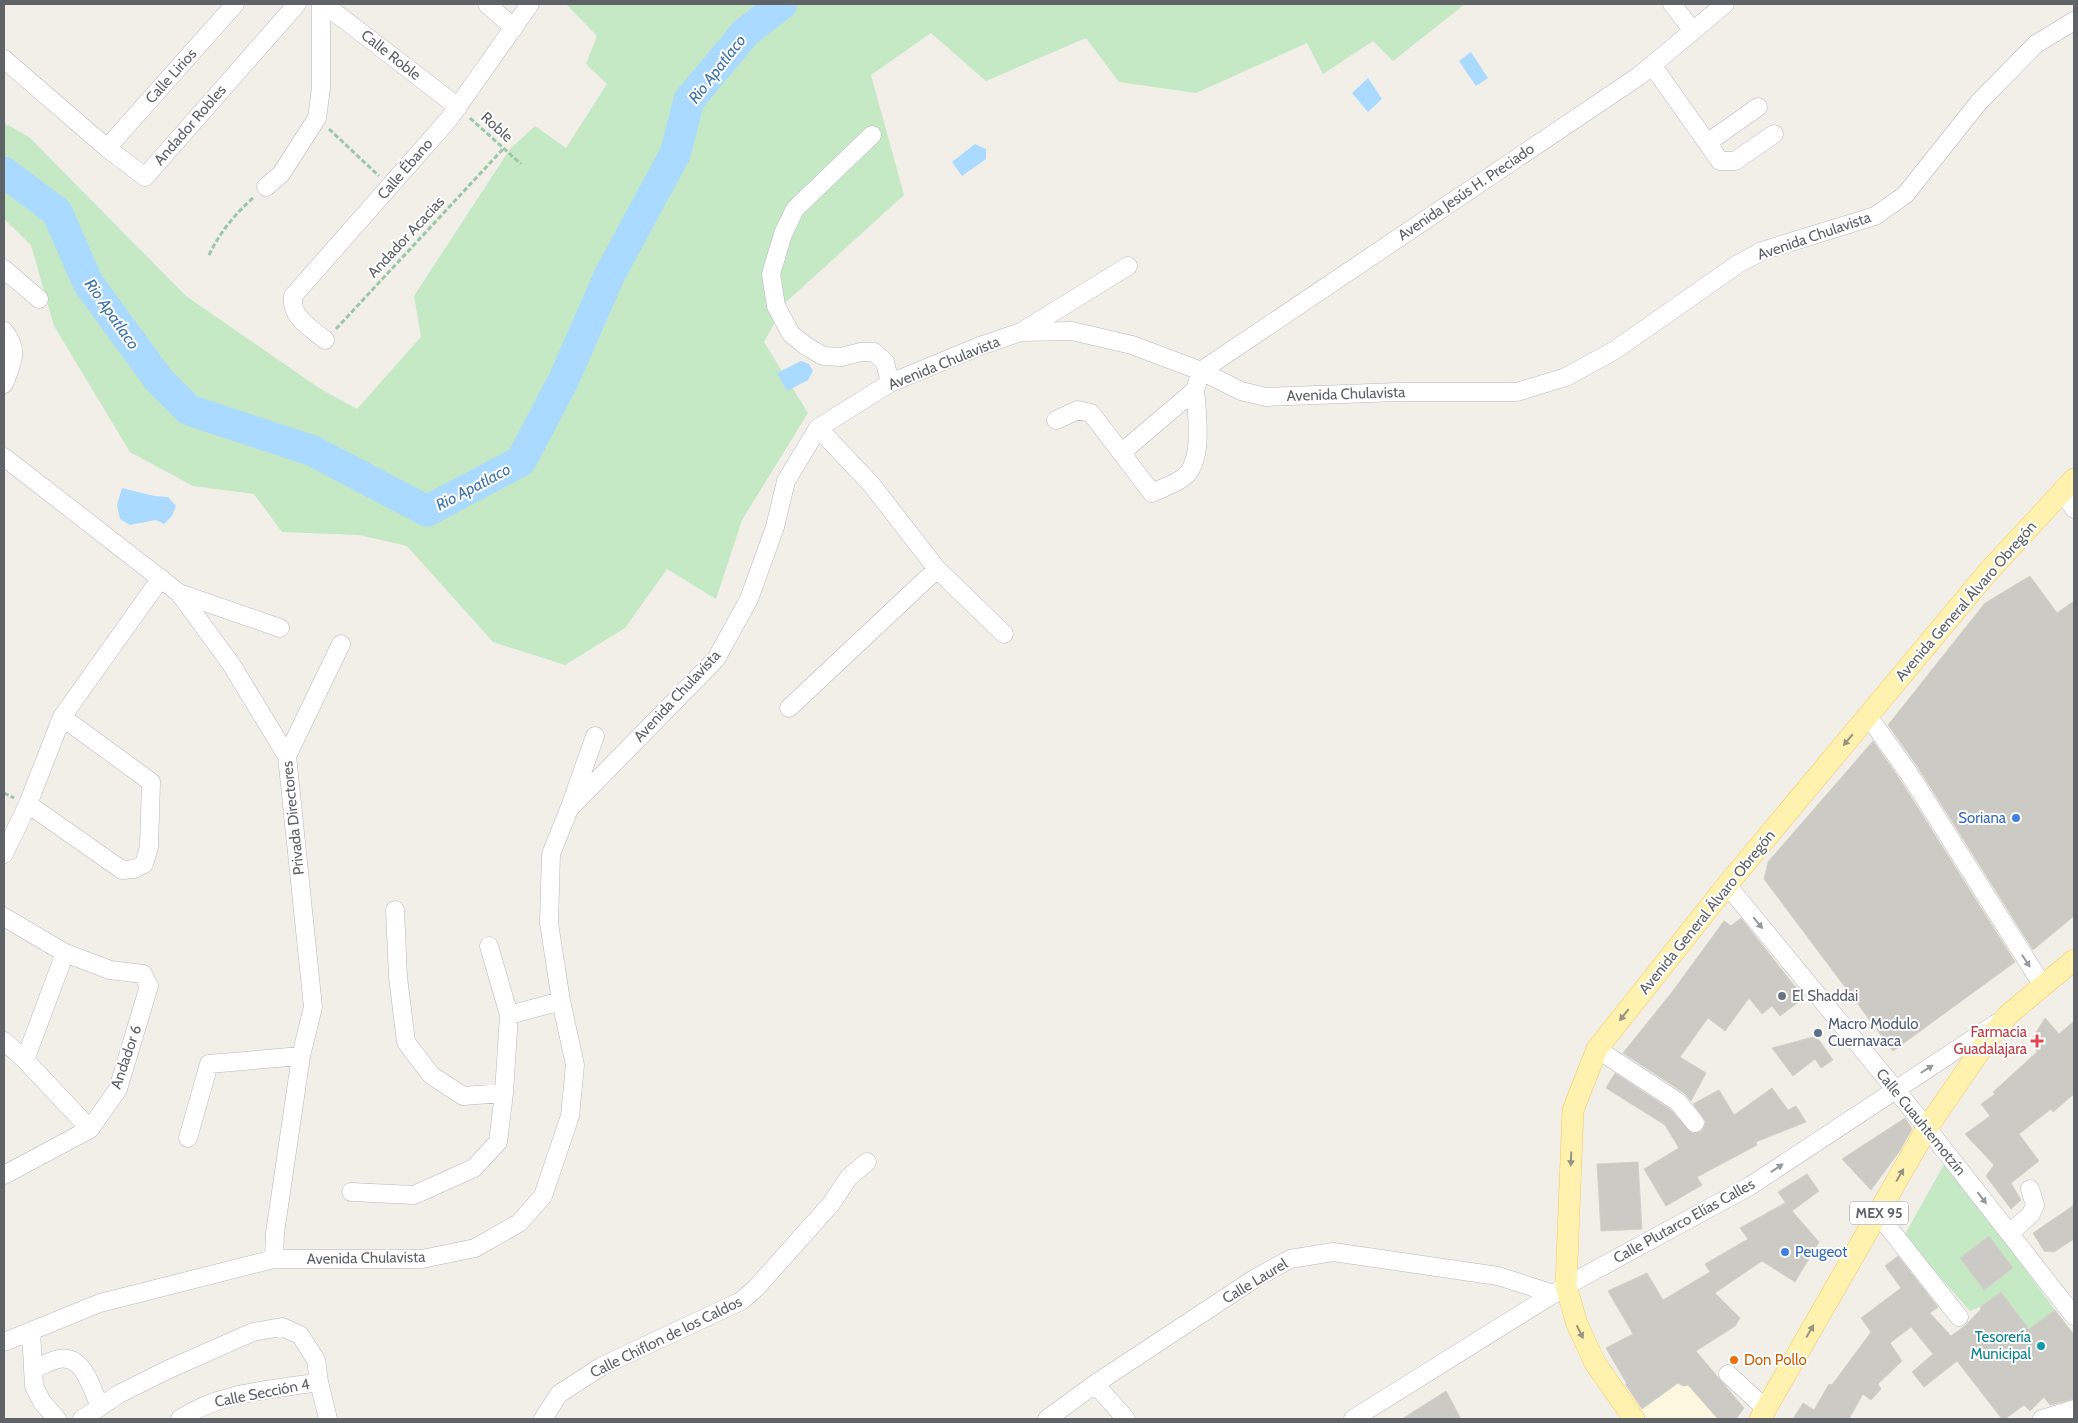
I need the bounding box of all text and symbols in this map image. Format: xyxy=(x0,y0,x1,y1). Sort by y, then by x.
street label: Calle Roble xyxy=(357,26,425,84)
water label: Rio Apatlaco xyxy=(684,31,750,107)
street label: Calle Lirios xyxy=(142,45,200,107)
street label: Andador Robles xyxy=(150,81,230,169)
street label: Roble xyxy=(477,108,517,146)
street label: Calle Ébano xyxy=(373,134,436,203)
street label: Avenida Jesús H. Preciado xyxy=(1394,140,1538,244)
street label: Andador Acacias xyxy=(364,193,448,281)
street label: Avenida Chulavista xyxy=(1755,208,1874,264)
water label: Rio Apatlaco xyxy=(81,275,143,353)
street label: Avenida Chulavista xyxy=(886,332,1003,394)
street label: Avenida Chulavista xyxy=(1286,383,1406,405)
water label: Rio Apatlaco xyxy=(432,459,514,515)
street label: Avenida General Álvaro Obregón xyxy=(1891,517,2040,685)
street label: Avenida Chulavista xyxy=(630,646,725,746)
one-way arrow xyxy=(1843,733,1854,746)
street label: Privada Directores xyxy=(278,760,308,876)
place label: Soriana xyxy=(1958,809,2007,827)
marker: Soriana xyxy=(2010,812,2022,824)
street label: Avenida General Álvaro Obregón xyxy=(1634,826,1779,998)
one-way arrow xyxy=(1752,916,1764,928)
one-way arrow xyxy=(2022,954,2031,967)
place label: El Shaddai xyxy=(1792,987,1858,1005)
marker: El Shaddai xyxy=(1776,990,1788,1002)
one-way arrow xyxy=(1619,1008,1630,1021)
place label: Macro Modulo Cuernavaca xyxy=(1828,1015,1918,1050)
street label: Andador 6 xyxy=(107,1023,145,1091)
place label: Farmacia Guadalajara xyxy=(1953,1023,2028,1058)
marker: Macro Modulo Cuernavaca xyxy=(1812,1027,1824,1039)
marker: Farmacia Guadalajara xyxy=(2031,1035,2043,1047)
one-way arrow xyxy=(1921,1064,1934,1074)
street label: Calle Cuauhtemotzín xyxy=(1872,1065,1970,1179)
one-way arrow xyxy=(1567,1151,1575,1167)
one-way arrow xyxy=(1770,1163,1784,1173)
one-way arrow xyxy=(1896,1168,1904,1183)
street label: Calle Plutarco Elías Calles xyxy=(1610,1175,1758,1267)
one-way arrow xyxy=(1977,1191,1987,1205)
road number: MEX 95 xyxy=(1850,1202,1908,1224)
place label: Peugeot xyxy=(1795,1243,1847,1261)
marker: Peugeot xyxy=(1779,1246,1791,1258)
street label: Avenida Chulavista xyxy=(306,1248,426,1268)
street label: Calle Laurel xyxy=(1219,1254,1291,1307)
street label: Calle Chiflon de los Caldos xyxy=(587,1292,745,1382)
one-way arrow xyxy=(1577,1325,1585,1339)
one-way arrow xyxy=(1806,1325,1815,1338)
place label: Tesorería Municipal xyxy=(1970,1328,2032,1363)
marker: Tesorería Municipal xyxy=(2035,1340,2047,1352)
place label: Don Pollo xyxy=(1744,1351,1807,1369)
marker: Don Pollo xyxy=(1728,1354,1740,1366)
street label: Calle Sección 4 xyxy=(213,1375,311,1411)

